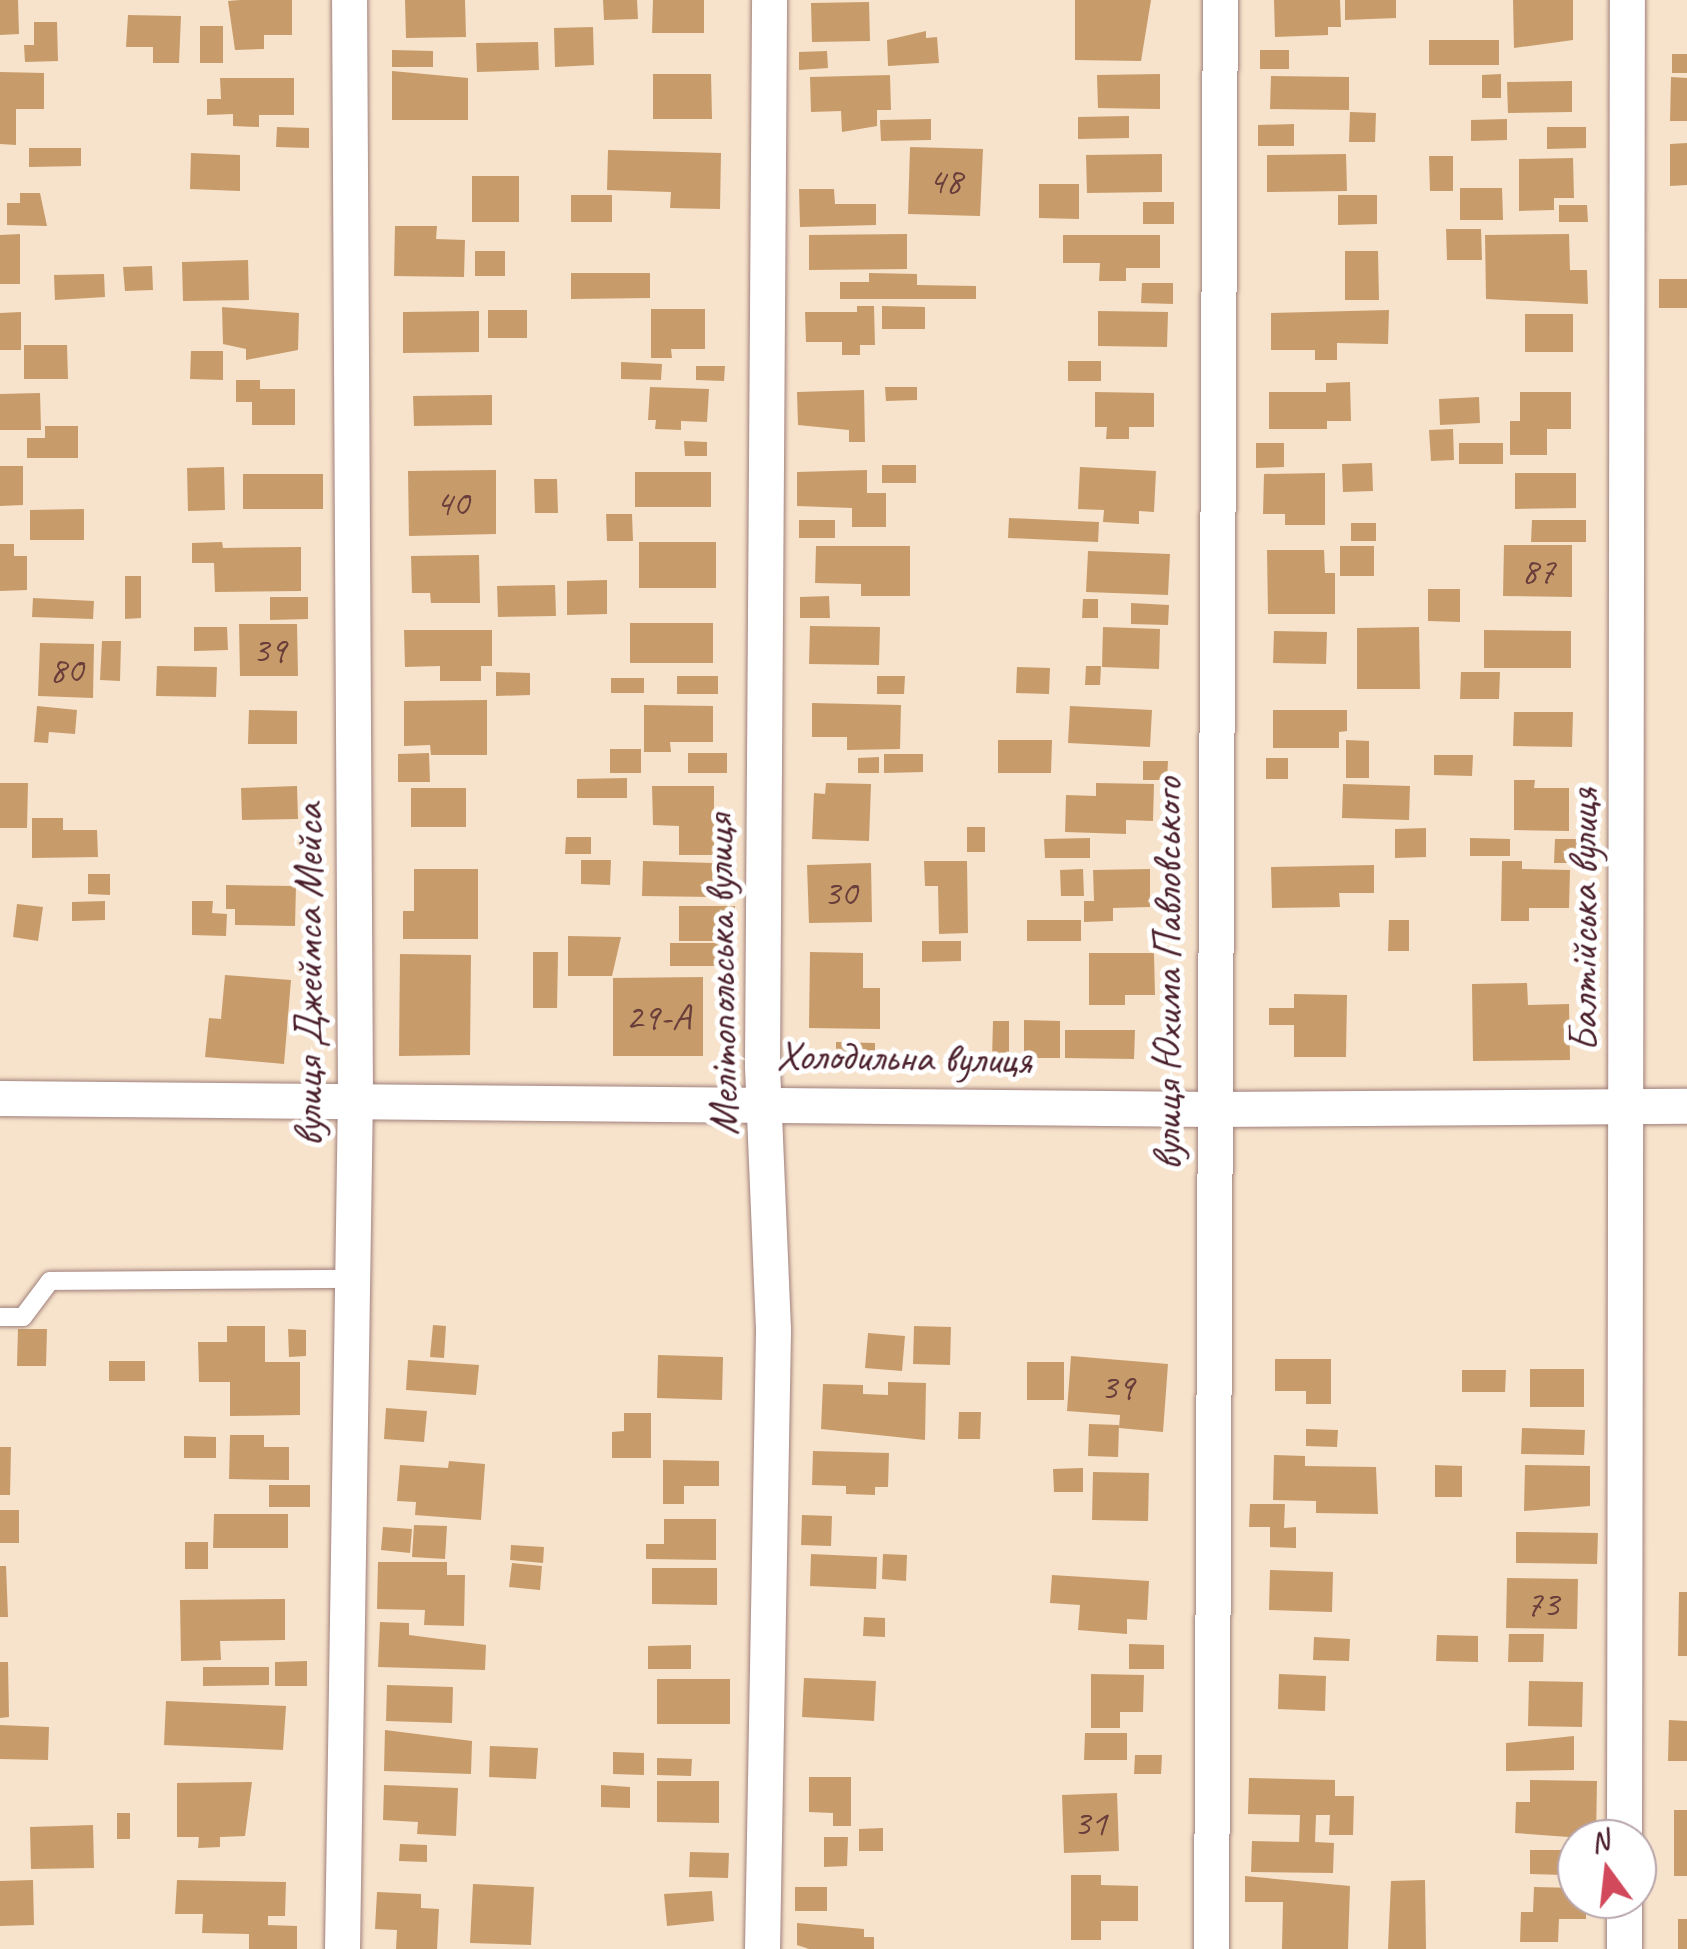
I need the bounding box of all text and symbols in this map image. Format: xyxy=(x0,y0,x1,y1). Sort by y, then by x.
house number: 48 xyxy=(928,158,962,204)
house number: 40 xyxy=(435,480,469,526)
house number: 87 xyxy=(1521,548,1555,594)
house number: 39 xyxy=(252,627,286,673)
house number: 80 xyxy=(49,647,83,693)
street label: вулиця Юхима Павловського xyxy=(1143,780,1193,1168)
street label: Балтійська вулиця xyxy=(1559,787,1609,1053)
street label: вулиця Джеймса Мейса xyxy=(284,803,334,1147)
street label: Мелітопольська вулиця xyxy=(694,815,750,1135)
house number: 30 xyxy=(823,870,857,916)
house number: 29-А xyxy=(625,994,691,1040)
street label: Холодильна вулиця xyxy=(776,1031,1032,1085)
house number: 39 xyxy=(1100,1364,1134,1410)
house number: 73 xyxy=(1525,1581,1559,1627)
house number: 31 xyxy=(1073,1800,1107,1846)
north arrow xyxy=(1557,1819,1657,1919)
text: N xyxy=(1587,1822,1613,1861)

